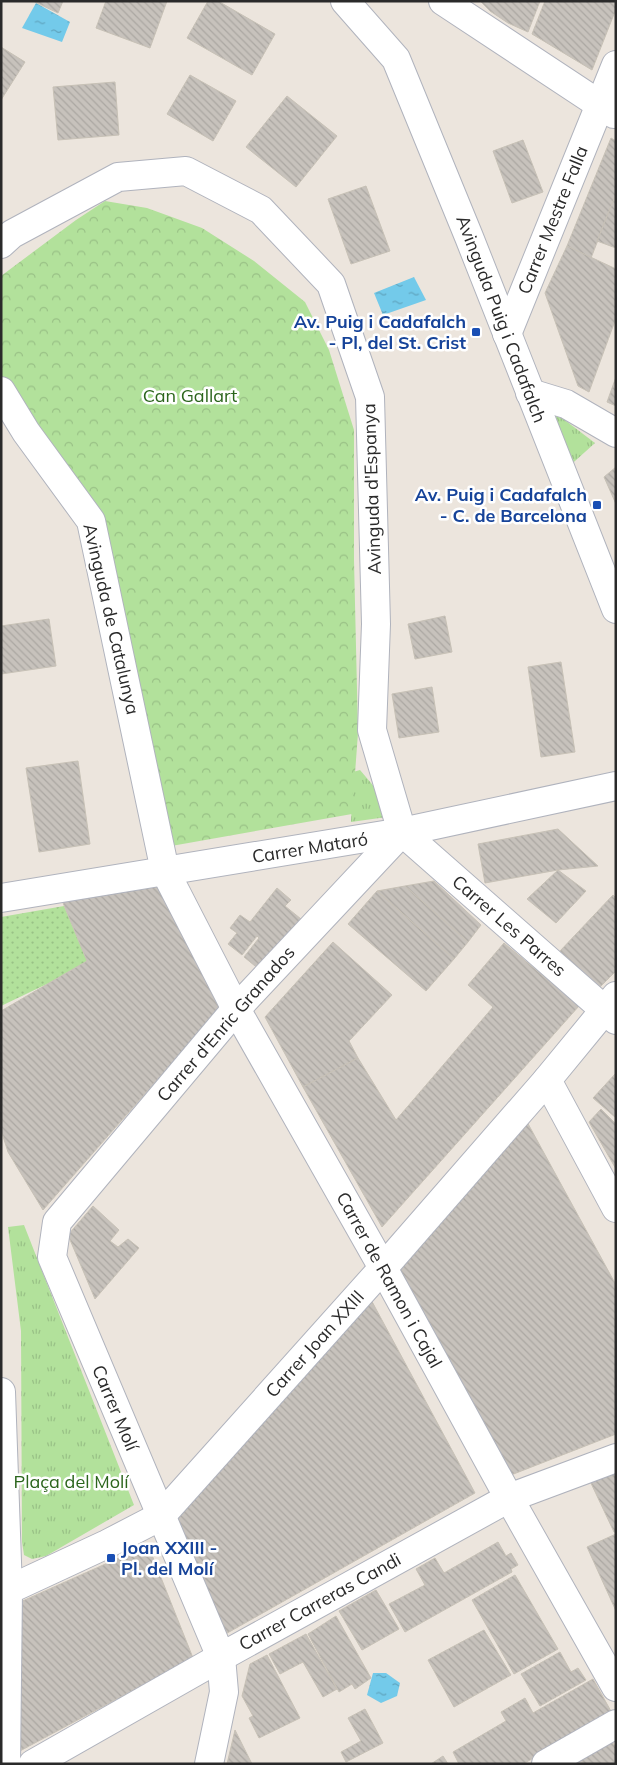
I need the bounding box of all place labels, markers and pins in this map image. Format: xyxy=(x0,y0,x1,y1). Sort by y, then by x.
place label: Av. Puig i Cadafalch - Pl, del St. Crist xyxy=(294,310,466,354)
marker: Av. Puig i Cadafalch - Pl, del St. Crist xyxy=(470,326,482,338)
place label: Av. Puig i Cadafalch - C. de Barcelona xyxy=(415,483,587,527)
marker: Av. Puig i Cadafalch - C. de Barcelona xyxy=(591,499,603,511)
place label: Joan XXIII - Pl. del Molí xyxy=(121,1536,217,1580)
marker: Joan XXIII - Pl. del Molí xyxy=(105,1552,117,1564)

